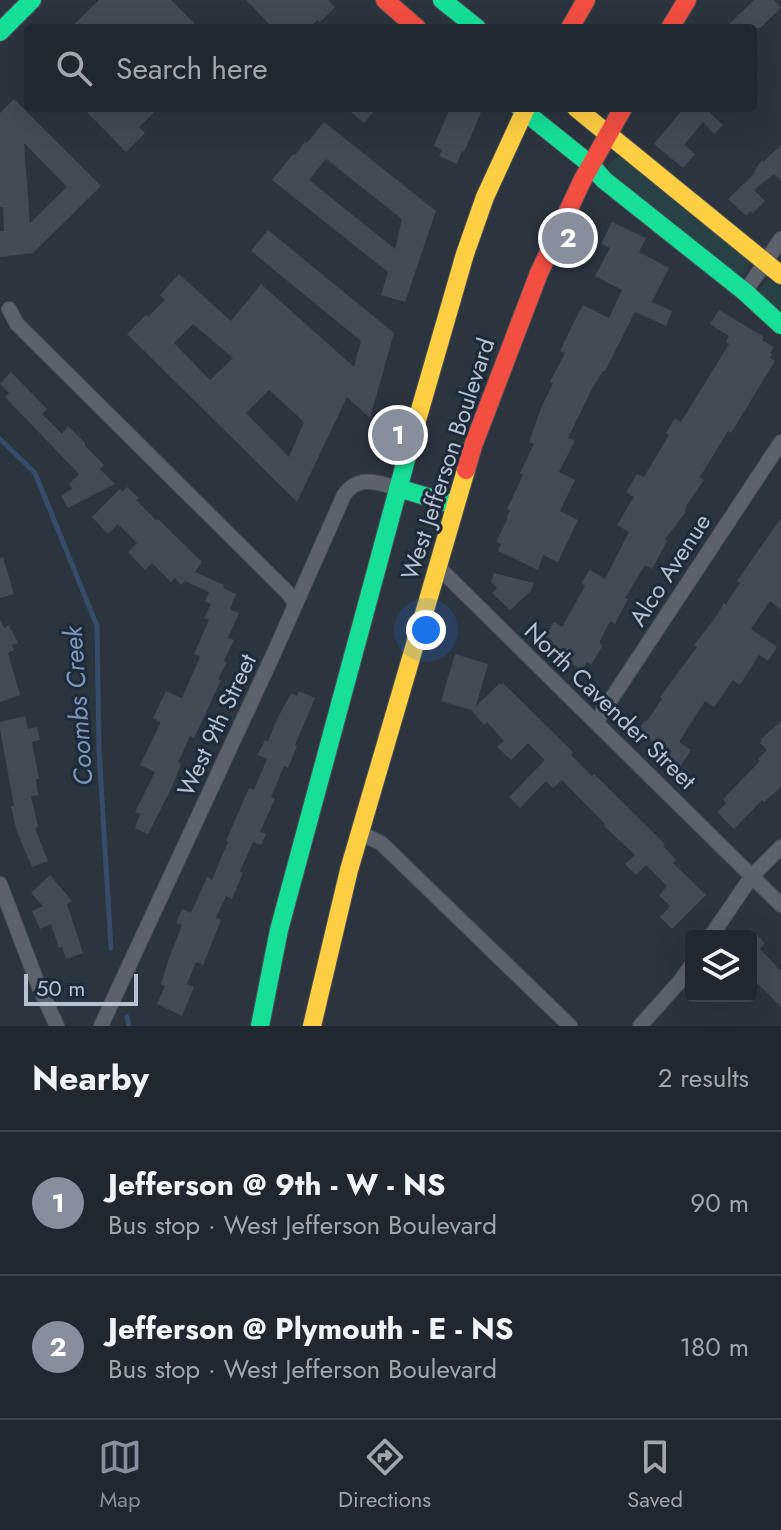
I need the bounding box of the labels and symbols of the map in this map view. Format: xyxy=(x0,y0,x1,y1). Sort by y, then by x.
pin: 2 xyxy=(542,208,594,268)
street label: West Jefferson Boulevard xyxy=(392,333,503,584)
pin: 1 xyxy=(372,405,424,465)
street label: Alco Avenue xyxy=(620,507,719,633)
your location xyxy=(406,610,446,650)
street label: North Cavender Street xyxy=(516,614,704,797)
water label: Coombs Creek xyxy=(53,623,103,787)
street label: West 9th Street xyxy=(168,648,265,802)
scale bar xyxy=(24,970,138,1006)

